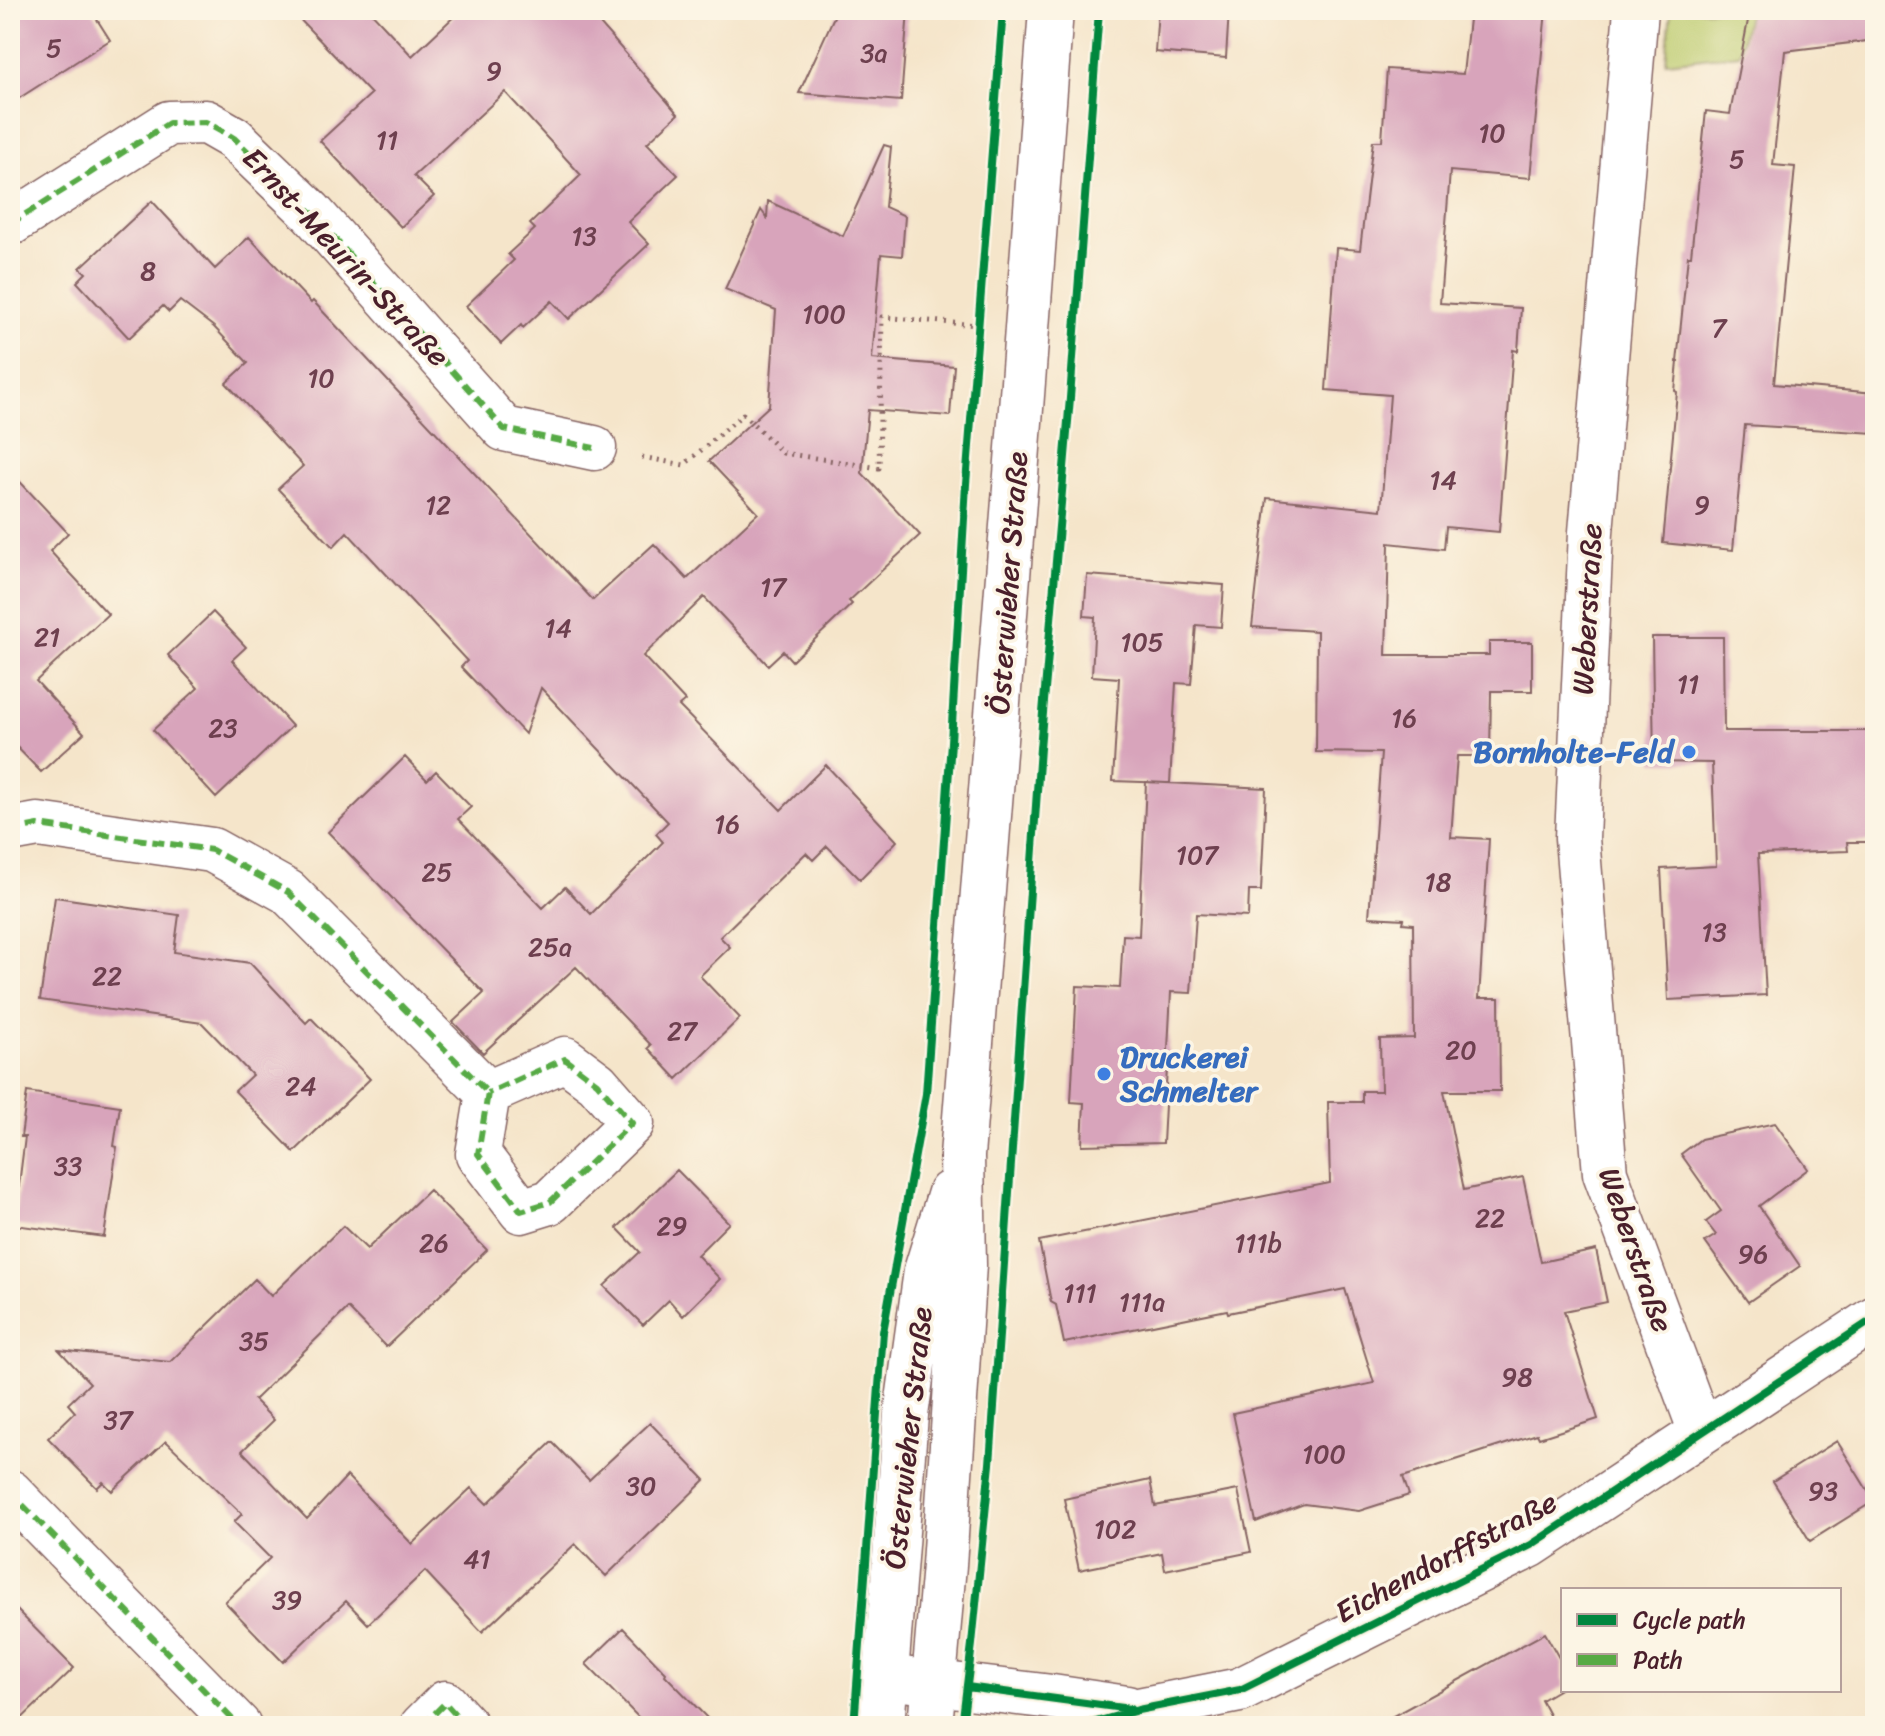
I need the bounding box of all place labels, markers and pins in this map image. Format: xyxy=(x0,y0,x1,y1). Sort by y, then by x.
place label: Bornholte-Feld xyxy=(1473,725,1676,779)
marker: Bornholte-Feld xyxy=(1680,743,1698,761)
place label: Druckerei Schmelter xyxy=(1119,1030,1259,1118)
marker: Druckerei Schmelter xyxy=(1095,1065,1113,1083)

